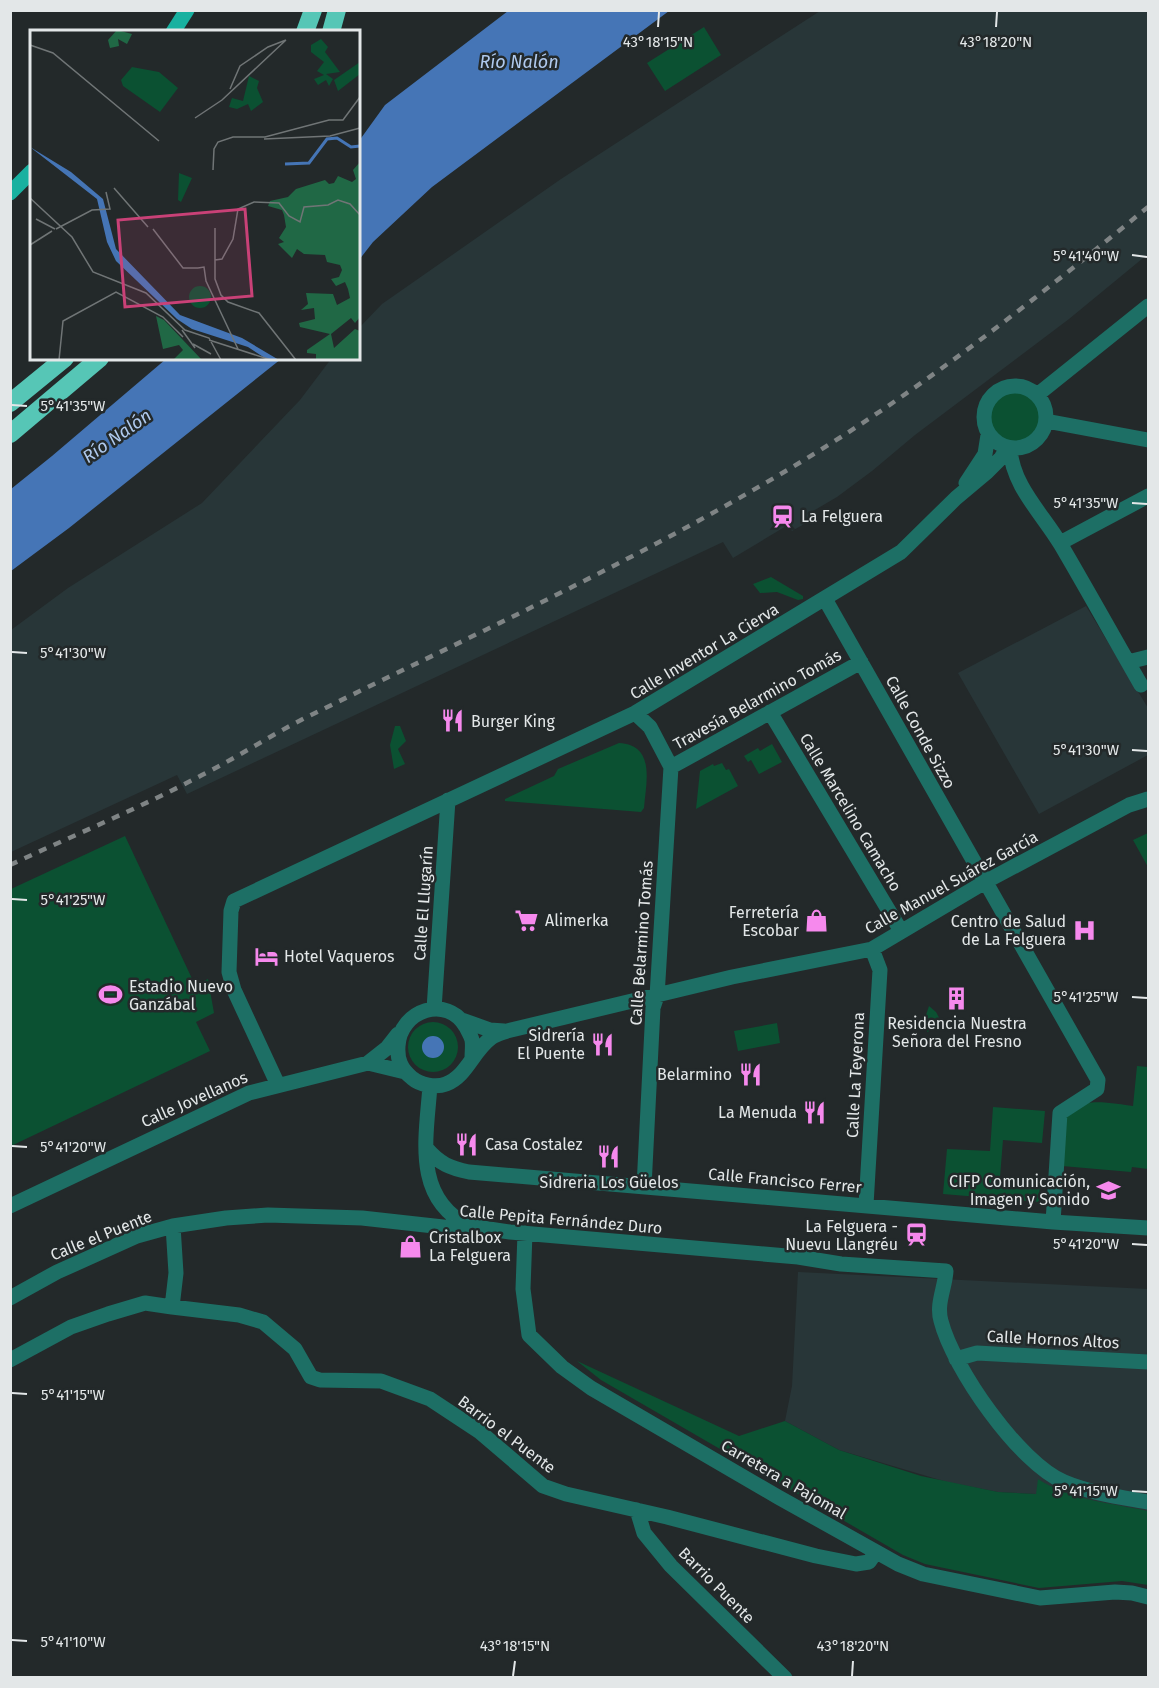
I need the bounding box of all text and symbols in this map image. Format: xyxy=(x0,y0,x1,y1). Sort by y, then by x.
inset map xyxy=(30,30,360,360)
text: 43°18'15"N xyxy=(623,33,693,51)
text: 43°18'20"N xyxy=(960,33,1032,51)
water label: Río Nalón xyxy=(479,51,559,73)
text: 5°41'40"W xyxy=(1053,247,1120,265)
text: 5°41'35"W xyxy=(40,397,106,415)
water label: Río Nalón xyxy=(78,404,156,468)
text: 5°41'35"W xyxy=(1053,494,1119,512)
station icon: La Felguera xyxy=(770,503,796,529)
place label: La Felguera xyxy=(801,507,883,526)
street label: Calle Inventor La Cierva xyxy=(626,599,782,703)
text: 5°41'30"W xyxy=(40,644,107,662)
street label: Travesía Belarmino Tomás xyxy=(670,645,844,754)
street label: Calle Conde Sizzo xyxy=(882,673,959,792)
restaurant icon: Burger King xyxy=(440,708,466,734)
place label: Burger King xyxy=(471,712,555,731)
street label: Calle Marcelino Camacho xyxy=(796,730,905,895)
text: 5°41'30"W xyxy=(1053,741,1120,759)
street label: Calle Manuel Suárez García xyxy=(861,827,1041,938)
street label: Calle El Llugarín xyxy=(410,845,437,961)
street label: Calle Belarmino Tomás xyxy=(626,860,657,1026)
text: 5°41'25"W xyxy=(41,891,106,909)
place label: Ferretería Escobar xyxy=(729,903,800,940)
supermarket icon: Alimerka xyxy=(514,907,540,933)
shop icon: Ferretería Escobar xyxy=(804,908,830,934)
place label: Alimerka xyxy=(545,911,609,930)
place label: Centro de Salud de La Felguera xyxy=(951,912,1066,949)
hospital icon: Centro de Salud de La Felguera xyxy=(1071,917,1097,943)
hotel icon: Hotel Vaqueros xyxy=(253,943,279,969)
place label: Hotel Vaqueros xyxy=(284,947,394,966)
place label: Estadio Nuevo Ganzábal xyxy=(129,977,233,1014)
sports icon: Estadio Nuevo Ganzábal xyxy=(98,982,124,1008)
building icon: Residencia Nuestra Señora del Fresno xyxy=(944,985,970,1011)
text: 5°41'25"W xyxy=(1054,988,1119,1006)
street label: Calle La Teyerona xyxy=(843,1012,868,1138)
place label: Residencia Nuestra Señora del Fresno xyxy=(887,1014,1027,1051)
place label: Sidrería El Puente xyxy=(517,1026,585,1063)
restaurant icon: Sidrería El Puente xyxy=(590,1031,616,1057)
restaurant icon: Belarmino xyxy=(737,1061,763,1087)
place label: Belarmino xyxy=(657,1065,732,1084)
street label: Calle Jovellanos xyxy=(138,1067,250,1131)
restaurant icon: La Menuda xyxy=(802,1099,828,1125)
place label: La Menuda xyxy=(718,1103,797,1122)
restaurant icon: Casa Costalez xyxy=(454,1131,480,1157)
place label: Casa Costalez xyxy=(485,1135,582,1154)
text: 5°41'20"W xyxy=(40,1138,107,1156)
restaurant icon: Sidreria Los Güelos xyxy=(596,1144,622,1170)
street label: Calle Francisco Ferrer xyxy=(707,1164,863,1197)
place label: CIFP Comunicación, Imagen y Sonido xyxy=(949,1172,1090,1209)
place label: Sidreria Los Güelos xyxy=(539,1173,679,1192)
school or university icon: CIFP Comunicación, Imagen y Sonido xyxy=(1095,1177,1121,1203)
street label: Calle Pepita Fernández Duro xyxy=(459,1201,663,1238)
street label: Calle el Puente xyxy=(48,1206,155,1264)
place label: La Felguera - Nuevu Llangréu xyxy=(785,1217,898,1254)
station icon: La Felguera - Nuevu Llangréu xyxy=(903,1222,929,1248)
place label: Cristalbox La Felguera xyxy=(429,1228,511,1265)
shop icon: Cristalbox La Felguera xyxy=(398,1233,424,1259)
text: 5°41'20"W xyxy=(1053,1235,1120,1253)
street label: Calle Hornos Altos xyxy=(986,1327,1120,1352)
text: 5°41'15"W xyxy=(41,1386,106,1404)
street label: Barrio el Puente xyxy=(454,1392,559,1477)
street label: Carretera a Pajomal xyxy=(718,1436,850,1523)
text: 5°41'15"W xyxy=(1054,1482,1119,1500)
street label: Barrio Puente xyxy=(675,1543,759,1627)
text: 5°41'10"W xyxy=(40,1633,106,1651)
text: 43°18'15"N xyxy=(480,1637,550,1655)
text: 43°18'20"N xyxy=(817,1637,889,1655)

